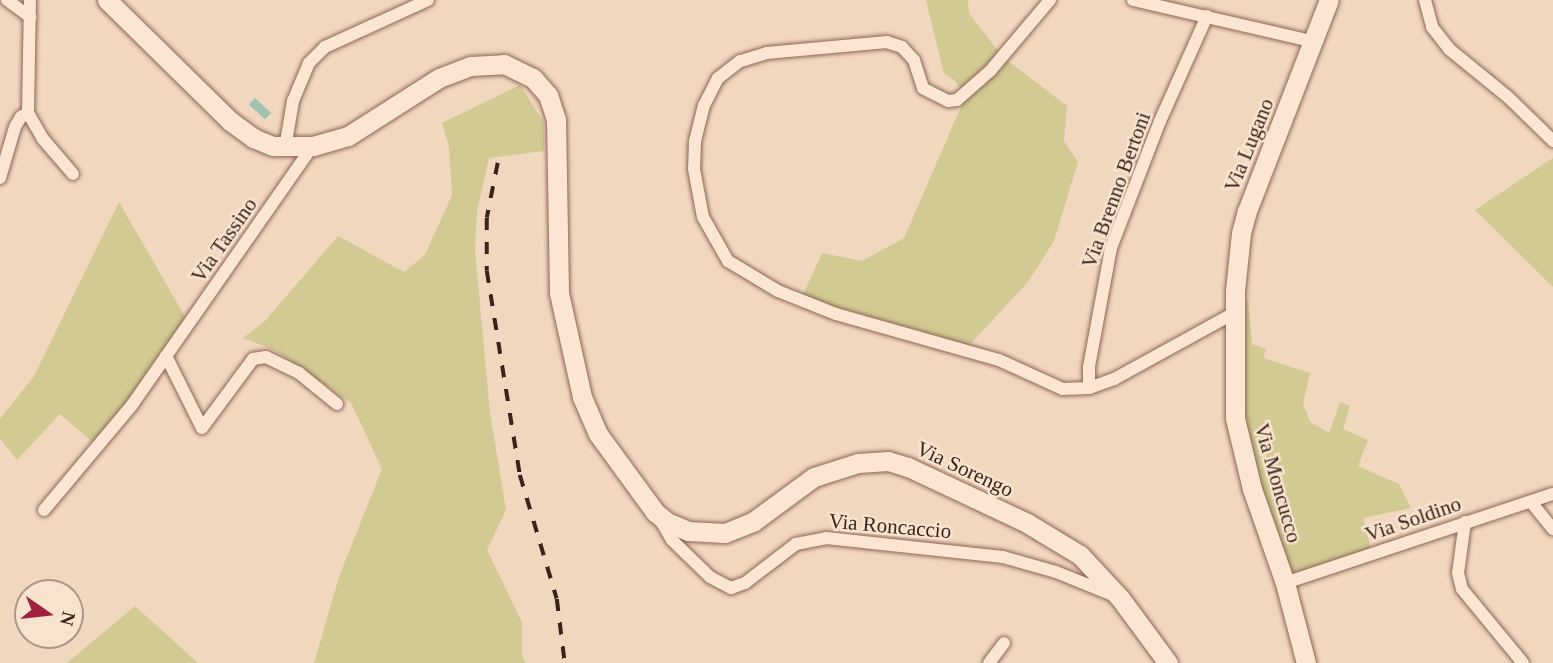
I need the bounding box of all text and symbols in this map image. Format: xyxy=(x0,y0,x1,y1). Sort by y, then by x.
street label: Via Lugano xyxy=(1219,95,1279,195)
street label: Via Brenno Bertoni xyxy=(1076,108,1156,272)
street label: Via Tassino xyxy=(186,193,262,287)
street label: Via Moncucco xyxy=(1249,420,1307,546)
street label: Via Sorengo xyxy=(912,436,1018,502)
street label: Via Soldino xyxy=(1362,491,1464,547)
street label: Via Roncaccio xyxy=(828,508,952,544)
north arrow xyxy=(14,579,84,649)
text: N xyxy=(56,610,80,628)

